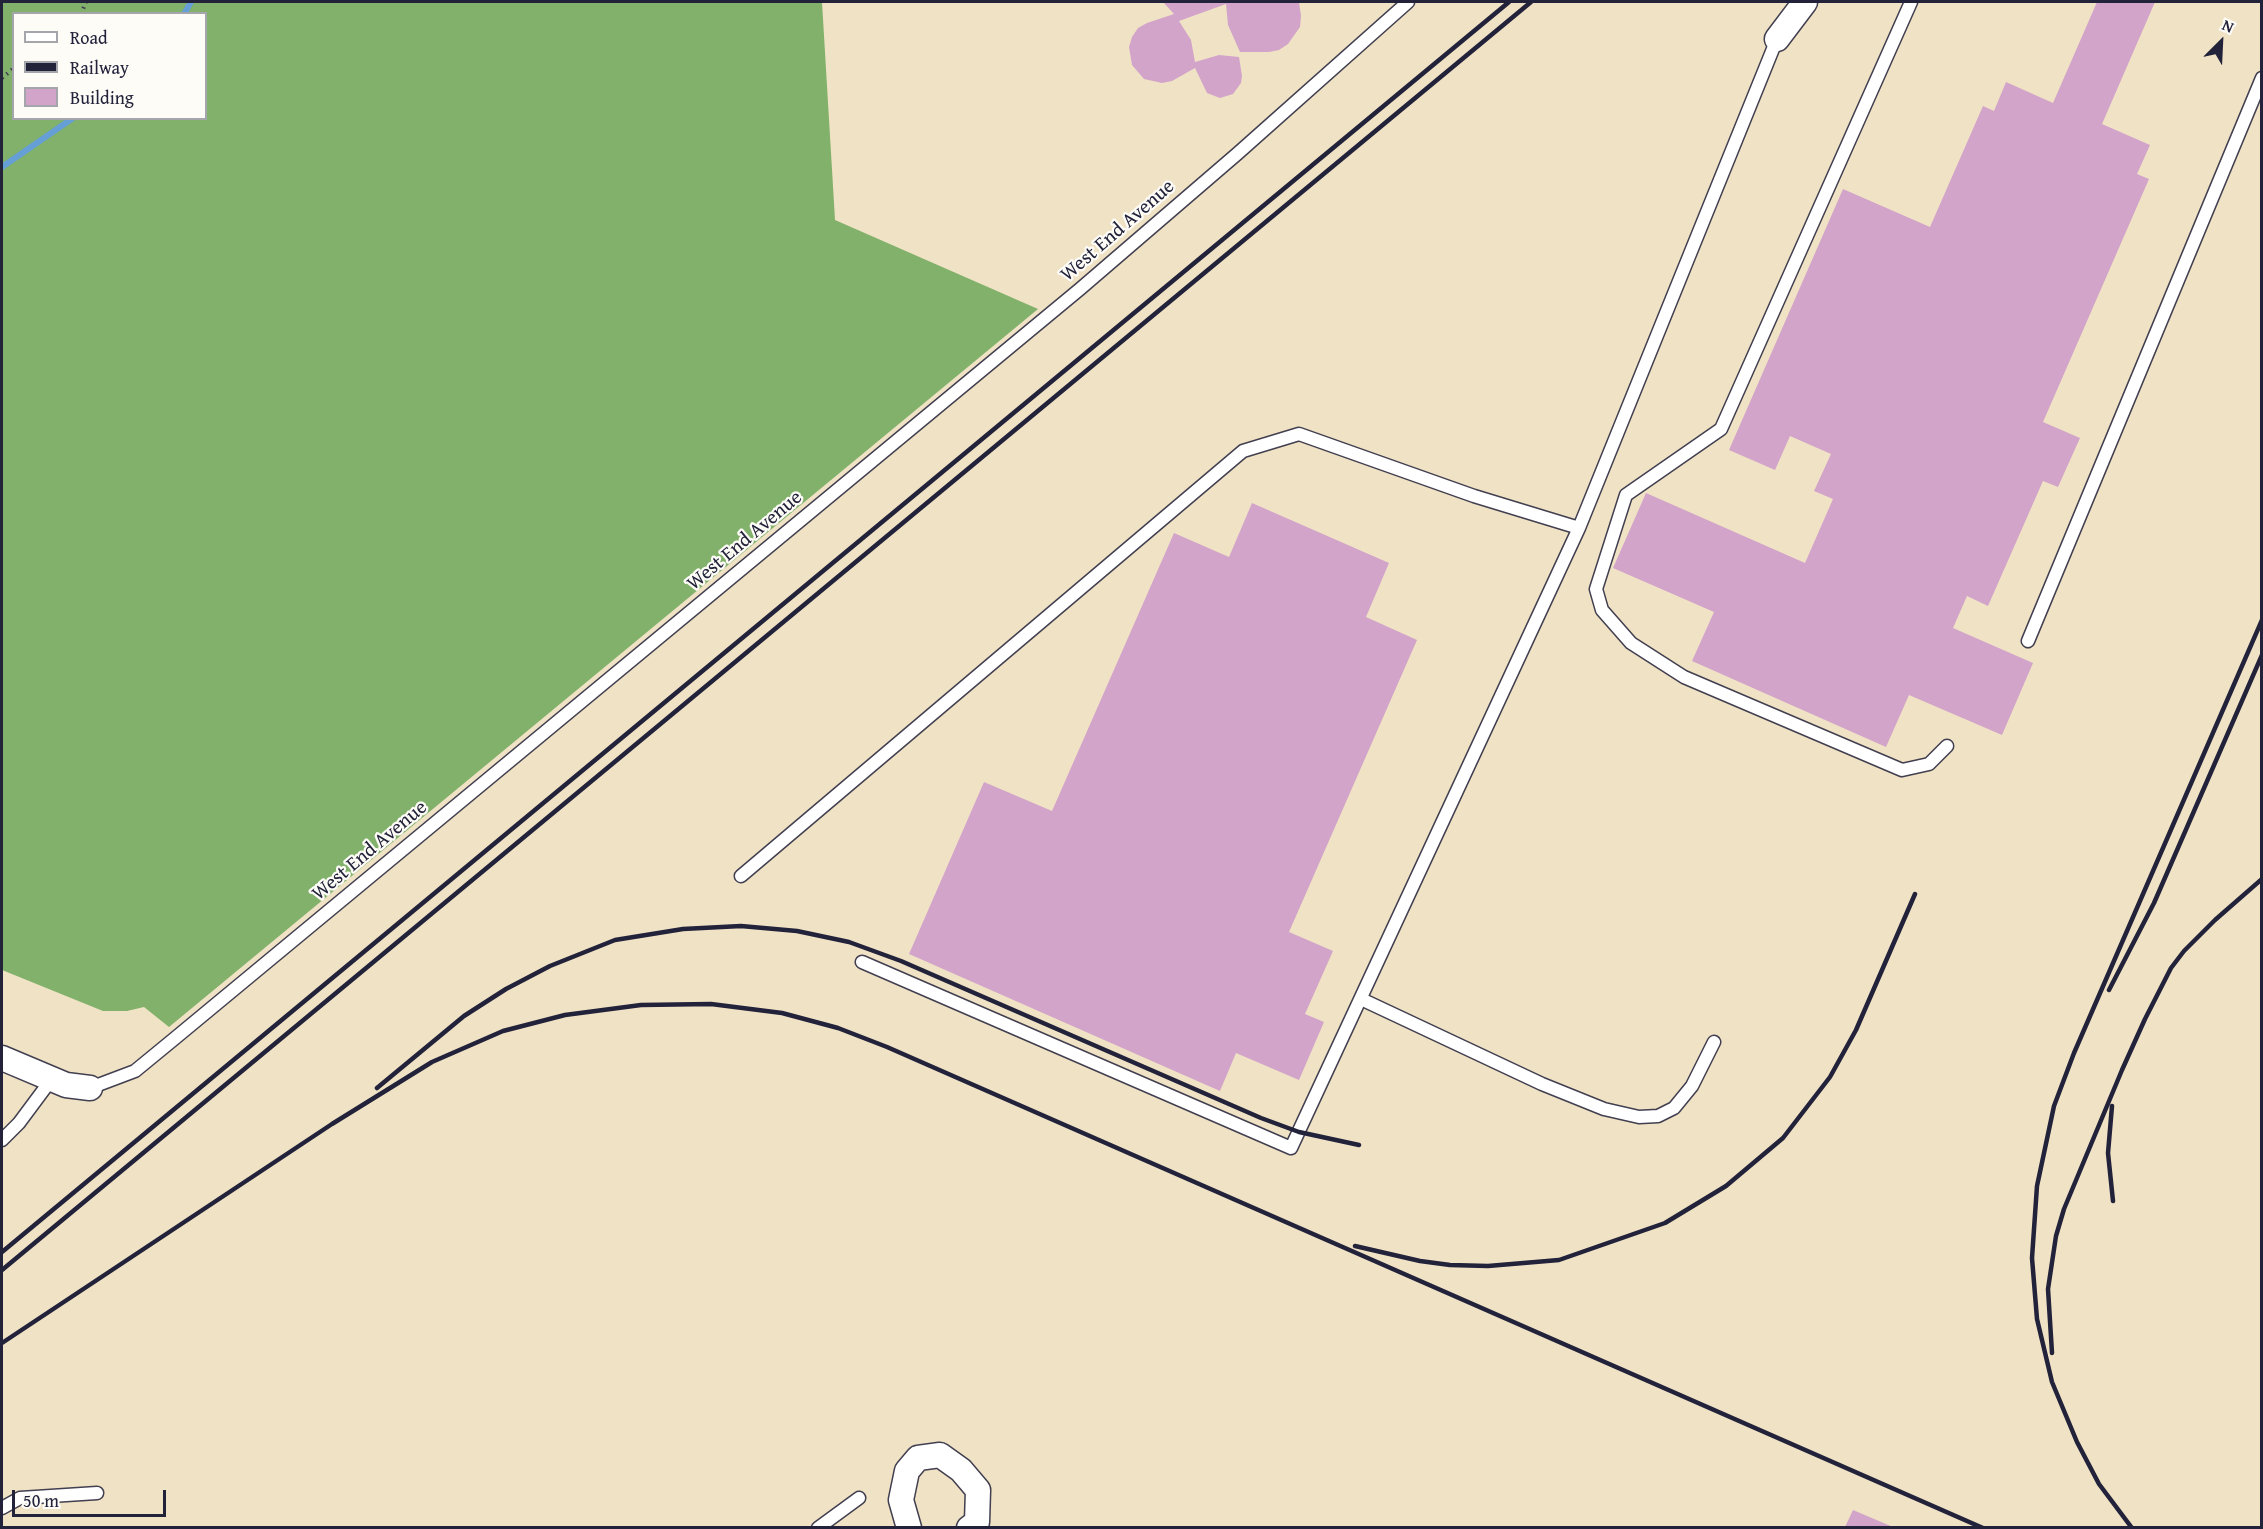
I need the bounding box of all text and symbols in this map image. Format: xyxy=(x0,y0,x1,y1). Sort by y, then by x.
legend xyxy=(12,12,207,120)
north arrow xyxy=(2191,12,2251,72)
text: N xyxy=(2219,12,2238,39)
text: Road xyxy=(70,24,108,51)
text: Railway xyxy=(70,54,129,81)
text: Building xyxy=(70,84,134,111)
street label: West End Avenue xyxy=(1056,175,1180,287)
street label: West End Avenue xyxy=(683,486,807,596)
street label: West End Avenue xyxy=(308,796,432,906)
scale bar xyxy=(15,1478,170,1516)
text: 50 m xyxy=(23,1487,59,1514)

